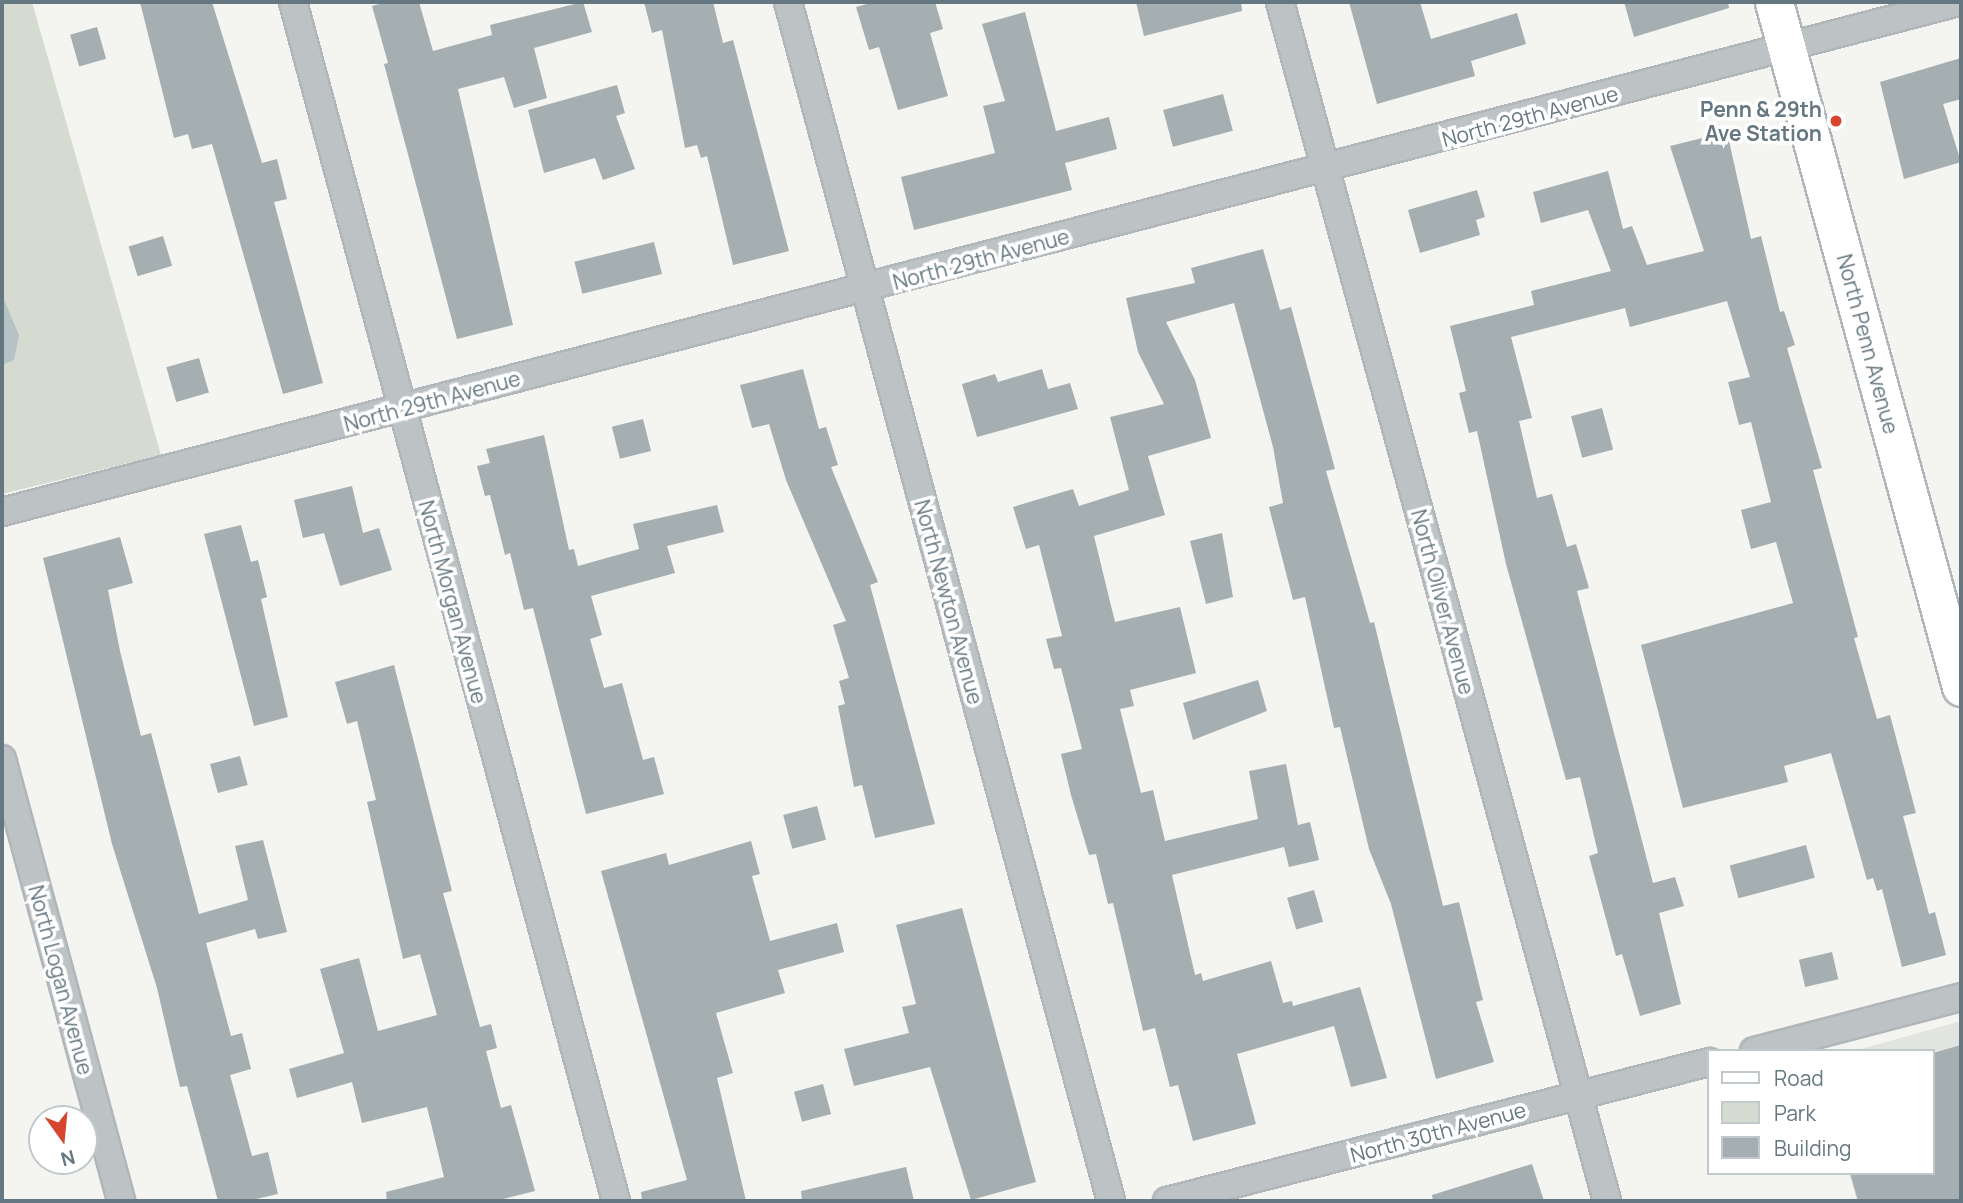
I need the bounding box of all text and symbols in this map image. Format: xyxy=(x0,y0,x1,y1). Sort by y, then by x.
street label: North 29th Avenue xyxy=(1439,80,1621,152)
place label: Penn & 29th Ave Station xyxy=(1700,96,1822,146)
marker: Penn & 29th Ave Station xyxy=(1828,113,1844,129)
street label: North 29th Avenue xyxy=(890,223,1072,295)
street label: North Penn Avenue xyxy=(1832,251,1904,437)
street label: North 29th Avenue xyxy=(341,365,523,437)
street label: North Newton Avenue xyxy=(910,497,988,707)
street label: North Morgan Avenue xyxy=(414,498,492,706)
street label: North Oliver Avenue xyxy=(1406,507,1480,697)
street label: North Logan Avenue xyxy=(24,882,98,1078)
legend xyxy=(1708,1049,1935,1175)
text: Road xyxy=(1774,1064,1824,1092)
street label: North 30th Avenue xyxy=(1347,1096,1529,1168)
text: Park xyxy=(1774,1099,1816,1127)
north arrow xyxy=(28,1105,98,1175)
text: Building xyxy=(1774,1134,1851,1162)
text: N xyxy=(58,1144,78,1173)

